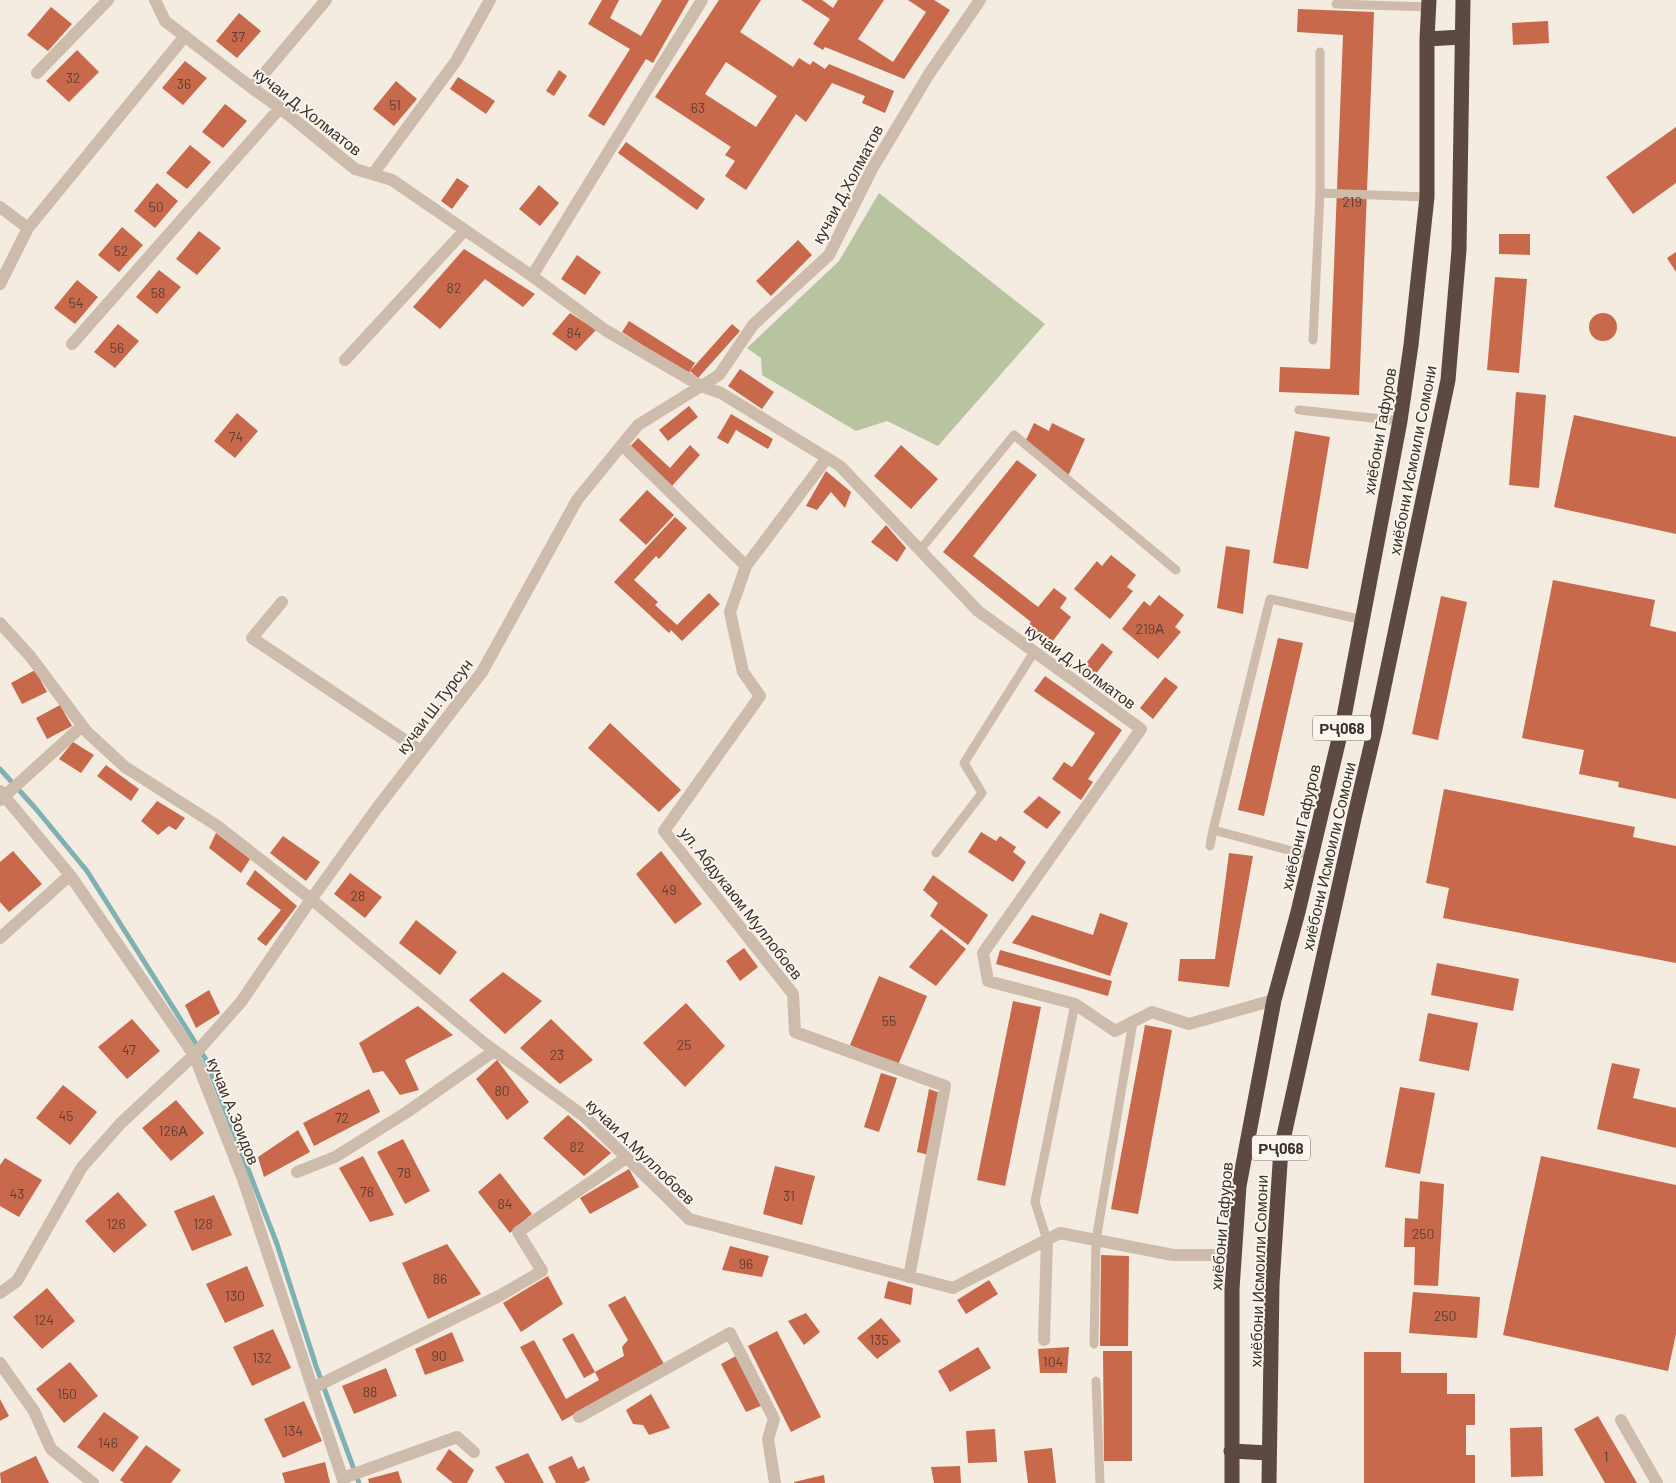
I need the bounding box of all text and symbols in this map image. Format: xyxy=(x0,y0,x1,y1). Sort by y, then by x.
house number: 37 xyxy=(231,28,245,45)
street label: кучаи Д,Холматов xyxy=(250,63,366,159)
house number: 32 xyxy=(66,69,80,86)
house number: 36 xyxy=(177,75,191,92)
house number: 51 xyxy=(389,96,401,113)
house number: 63 xyxy=(691,99,705,116)
street label: кучаи Д,Холматов xyxy=(808,121,886,247)
house number: 219 xyxy=(1342,193,1362,210)
house number: 50 xyxy=(148,198,164,215)
house number: 52 xyxy=(114,242,128,259)
house number: 82 xyxy=(447,279,461,296)
house number: 58 xyxy=(151,284,165,301)
house number: 54 xyxy=(69,294,83,311)
house number: 84 xyxy=(566,324,582,341)
house number: 56 xyxy=(110,339,124,356)
street label: хиёбони Исмоили Сомони xyxy=(1384,364,1440,556)
street label: хиёбони Гафуров xyxy=(1358,366,1400,496)
house number: 74 xyxy=(229,428,243,445)
street label: кучаи Д,Холматов xyxy=(1022,619,1140,713)
house number: 219А xyxy=(1136,620,1165,637)
street label: кучаи Ш.Турсун xyxy=(392,655,476,757)
road number: РҶ068 xyxy=(1313,716,1371,740)
street label: хиёбони Исмоили Сомони xyxy=(1297,760,1359,952)
street label: хиёбони Гафуров xyxy=(1276,762,1324,892)
street label: ул. Абдукаюм Муллобоев xyxy=(677,823,807,983)
house number: 49 xyxy=(661,881,677,898)
house number: 28 xyxy=(351,887,365,904)
house number: 55 xyxy=(882,1012,896,1029)
house number: 25 xyxy=(677,1036,691,1053)
house number: 47 xyxy=(122,1041,136,1058)
house number: 23 xyxy=(550,1046,564,1063)
street label: кучаи А.Зоидов xyxy=(204,1055,264,1167)
house number: 80 xyxy=(494,1082,510,1099)
street label: кучаи А.Муллобоев xyxy=(583,1094,699,1208)
house number: 45 xyxy=(59,1107,73,1124)
house number: 72 xyxy=(335,1109,349,1126)
house number: 126А xyxy=(159,1122,188,1139)
road number: РҶ068 xyxy=(1252,1136,1310,1160)
house number: 82 xyxy=(570,1138,584,1155)
street label: хиёбони Гафуров xyxy=(1206,1161,1236,1291)
house number: 78 xyxy=(397,1164,411,1181)
street label: хиёбони Исмоили Сомони xyxy=(1245,1174,1271,1368)
house number: 76 xyxy=(360,1183,374,1200)
house number: 43 xyxy=(10,1185,24,1202)
house number: 31 xyxy=(783,1187,795,1204)
house number: 84 xyxy=(497,1195,513,1212)
house number: 126 xyxy=(106,1215,126,1232)
house number: 128 xyxy=(193,1215,213,1232)
house number: 250 xyxy=(1412,1225,1434,1242)
house number: 96 xyxy=(739,1255,753,1272)
house number: 86 xyxy=(433,1270,447,1287)
house number: 130 xyxy=(225,1287,245,1304)
house number: 250 xyxy=(1434,1307,1456,1324)
house number: 124 xyxy=(34,1311,54,1328)
house number: 135 xyxy=(869,1331,889,1348)
house number: 90 xyxy=(431,1347,447,1364)
house number: 132 xyxy=(252,1349,272,1366)
house number: 104 xyxy=(1043,1353,1063,1370)
house number: 88 xyxy=(363,1383,377,1400)
house number: 150 xyxy=(57,1385,77,1402)
house number: 134 xyxy=(283,1422,303,1439)
house number: 146 xyxy=(98,1434,118,1451)
house number: 1 xyxy=(1604,1448,1608,1465)

